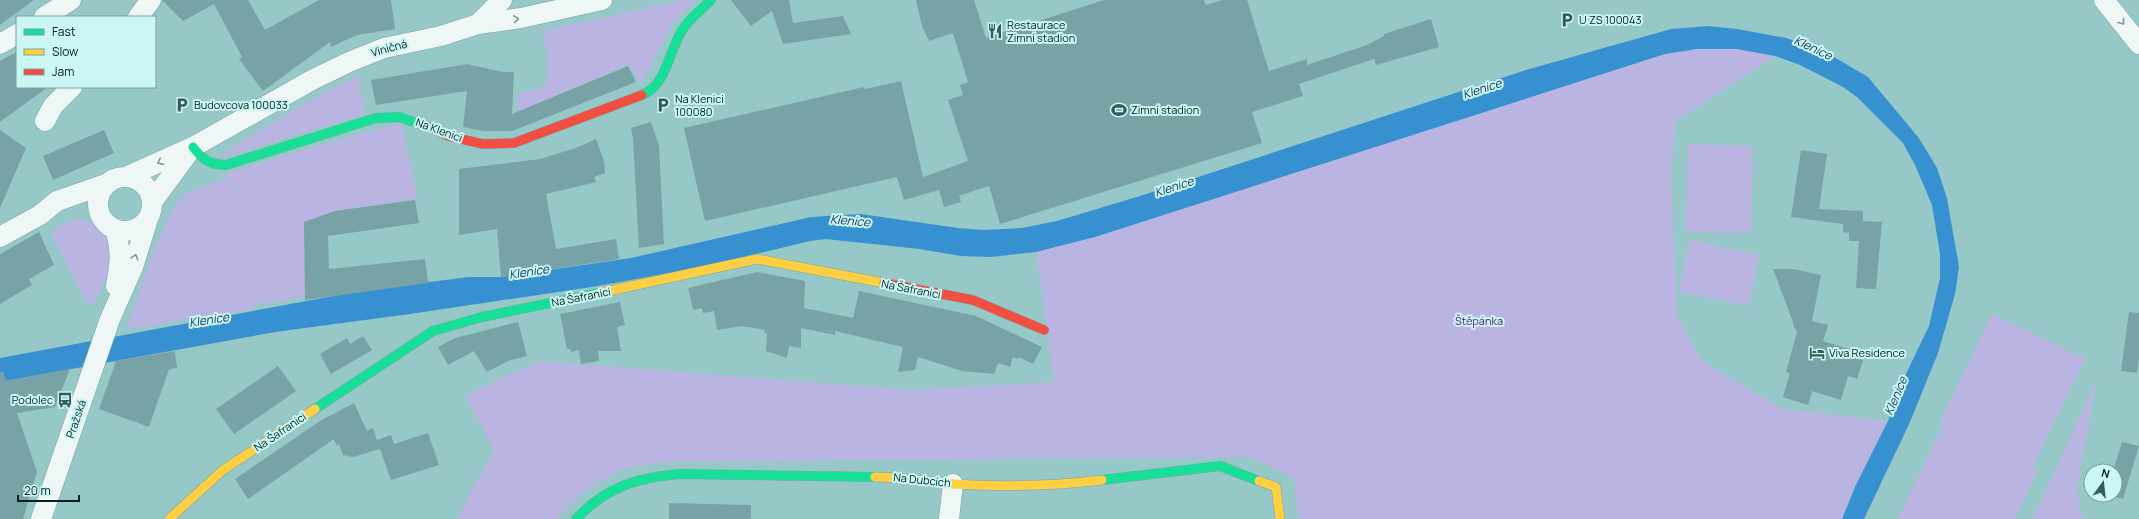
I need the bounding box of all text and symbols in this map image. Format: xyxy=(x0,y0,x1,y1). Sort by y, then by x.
parking icon: U ZS 100043 xyxy=(1558,11,1576,29)
place label: U ZS 100043 xyxy=(1579,12,1642,27)
one-way arrow xyxy=(513,15,520,24)
legend xyxy=(16,16,156,88)
place label: Restaurace Zimní stadion xyxy=(1007,17,1075,45)
one-way arrow xyxy=(2117,18,2124,25)
restaurant icon: Restaurace Zimní stadion xyxy=(986,22,1004,40)
text: Fast xyxy=(52,23,76,40)
water label: Klenice xyxy=(1791,31,1836,64)
street label: Viničná xyxy=(369,36,409,60)
text: Slow xyxy=(52,43,78,60)
text: Jam xyxy=(52,63,74,80)
water label: Klenice xyxy=(1460,74,1505,103)
place label: Na Klenici 100080 xyxy=(675,91,724,119)
parking icon: Budovcova 100033 xyxy=(173,96,191,114)
parking icon: Na Klenici 100080 xyxy=(654,96,672,114)
place label: Budovcova 100033 xyxy=(194,97,288,112)
sports icon: Zimní stadion xyxy=(1110,101,1128,119)
place label: Zimní stadion xyxy=(1131,102,1199,117)
street label: Na Klenici xyxy=(414,114,465,145)
one-way arrow xyxy=(156,157,163,165)
water label: Klenice xyxy=(1152,172,1197,201)
water label: Klenice xyxy=(829,210,872,231)
one-way arrow xyxy=(130,254,139,261)
water label: Klenice xyxy=(508,260,551,283)
street label: Na Šafranici xyxy=(880,275,942,302)
street label: Na Šafranici xyxy=(550,283,612,310)
water label: Klenice xyxy=(188,308,231,331)
park label: Štěpánka xyxy=(1455,313,1503,328)
hotel icon: Viva Residence xyxy=(1808,344,1826,362)
place label: Viva Residence xyxy=(1829,345,1905,360)
water label: Klenice xyxy=(1880,373,1912,418)
bus stop icon: Podolec xyxy=(56,391,74,409)
place label: Podolec xyxy=(12,392,53,407)
street label: Pražská xyxy=(62,398,89,440)
street label: Na Šafranici xyxy=(251,409,309,455)
north arrow xyxy=(2083,463,2123,503)
text: N xyxy=(2100,465,2112,481)
street label: Na Dubcích xyxy=(893,469,951,490)
scale bar xyxy=(18,477,79,503)
text: 20 m xyxy=(24,482,51,499)

